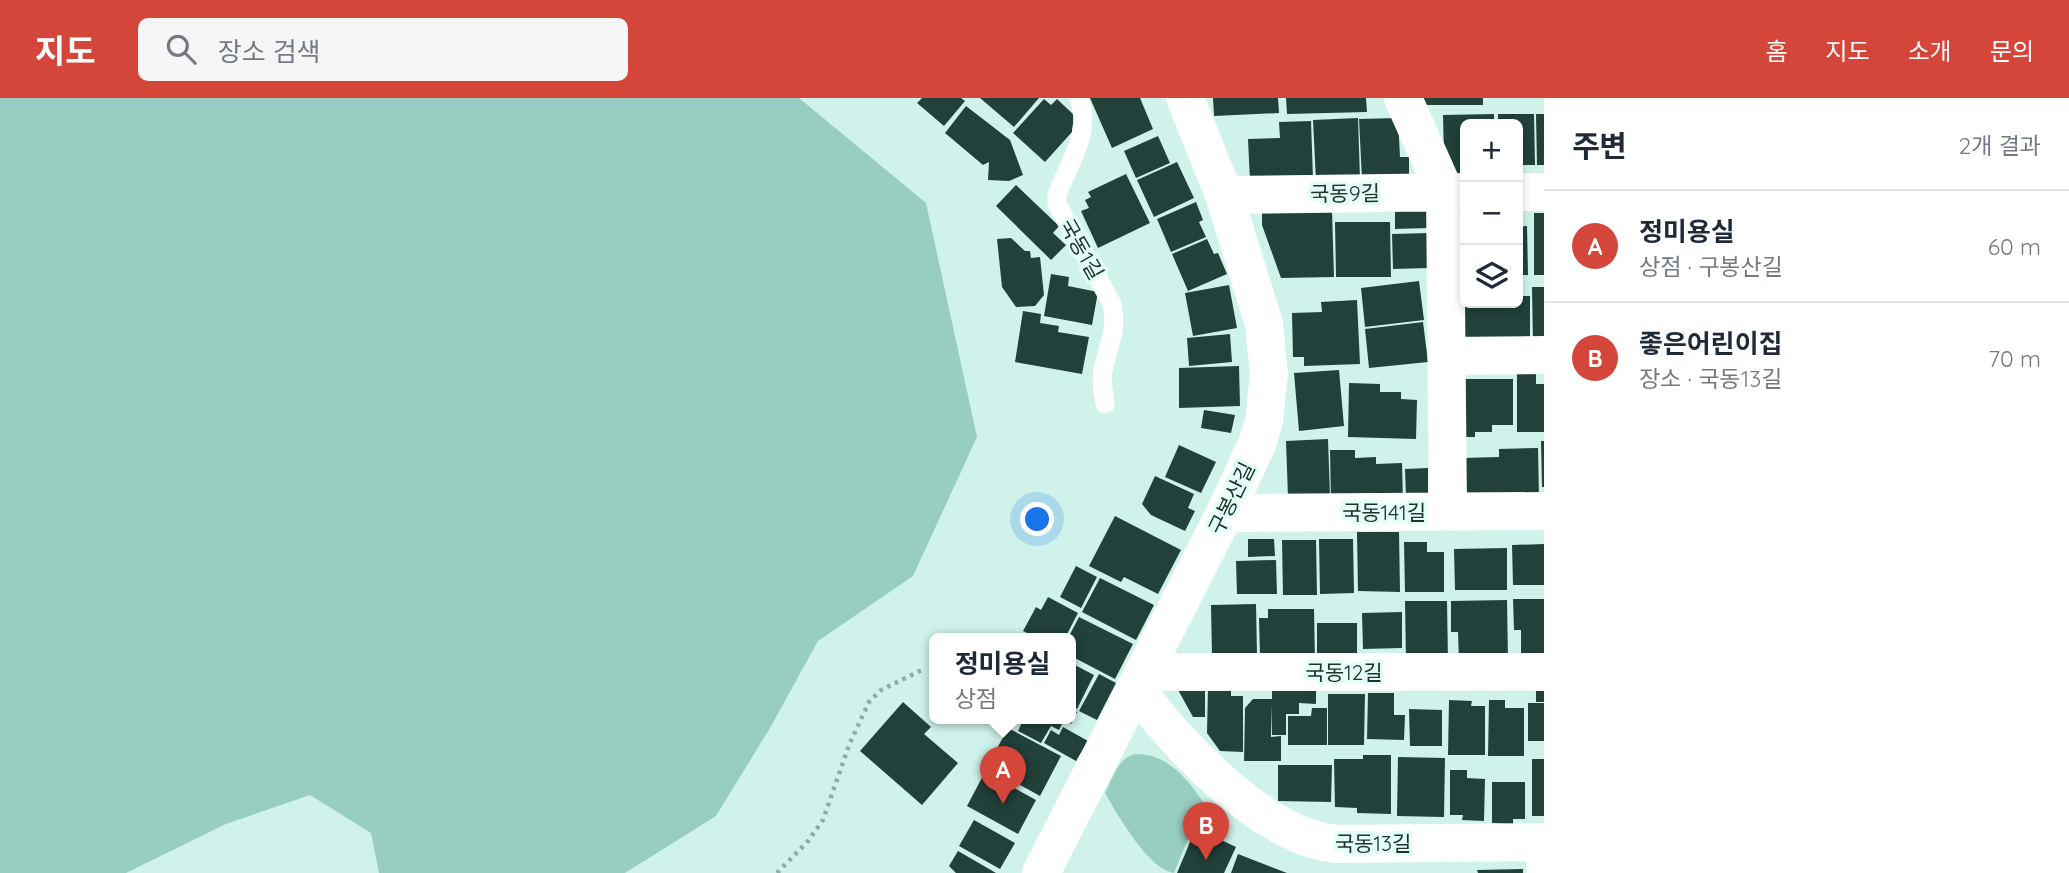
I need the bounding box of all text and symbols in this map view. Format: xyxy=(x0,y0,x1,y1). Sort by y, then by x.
search box xyxy=(138,18,628,81)
text: 지도 xyxy=(35,30,96,71)
icon: search xyxy=(162,30,200,68)
text: 장소 검색 xyxy=(218,35,321,68)
text: 홈 xyxy=(1765,36,1787,66)
text: 지도 xyxy=(1825,36,1870,66)
text: 소개 xyxy=(1908,36,1952,66)
text: 문의 xyxy=(1990,36,2034,66)
map controls xyxy=(1460,119,1523,308)
button: + xyxy=(1460,119,1523,182)
text: 주변 xyxy=(1572,127,1627,165)
text: 2개 결과 xyxy=(1958,131,2041,160)
street label: 국동9길 xyxy=(1310,179,1380,207)
button: − xyxy=(1460,182,1523,245)
street label: 국동1길 xyxy=(1054,214,1110,284)
text: 정미용실 xyxy=(1639,215,1735,248)
text: A xyxy=(1588,232,1602,261)
text: 60 m xyxy=(1988,232,2041,261)
button: layers xyxy=(1460,245,1523,308)
text: 상점 · 구봉산길 xyxy=(1639,252,1783,281)
text: 좋은어린이집 xyxy=(1639,327,1783,360)
text: B xyxy=(1587,344,1603,373)
text: 70 m xyxy=(1988,344,2041,373)
text: 장소 · 국동13길 xyxy=(1639,364,1782,393)
street label: 구봉산길 xyxy=(1202,458,1260,538)
street label: 국동141길 xyxy=(1342,499,1426,525)
your location xyxy=(1020,502,1054,536)
popup xyxy=(929,633,1076,724)
text: 정미용실 xyxy=(955,647,1050,680)
street label: 국동12길 xyxy=(1305,659,1383,685)
text: 상점 xyxy=(955,684,997,713)
pin: A xyxy=(980,746,1026,804)
pin: B xyxy=(1183,802,1229,860)
street label: 국동13길 xyxy=(1335,830,1411,856)

